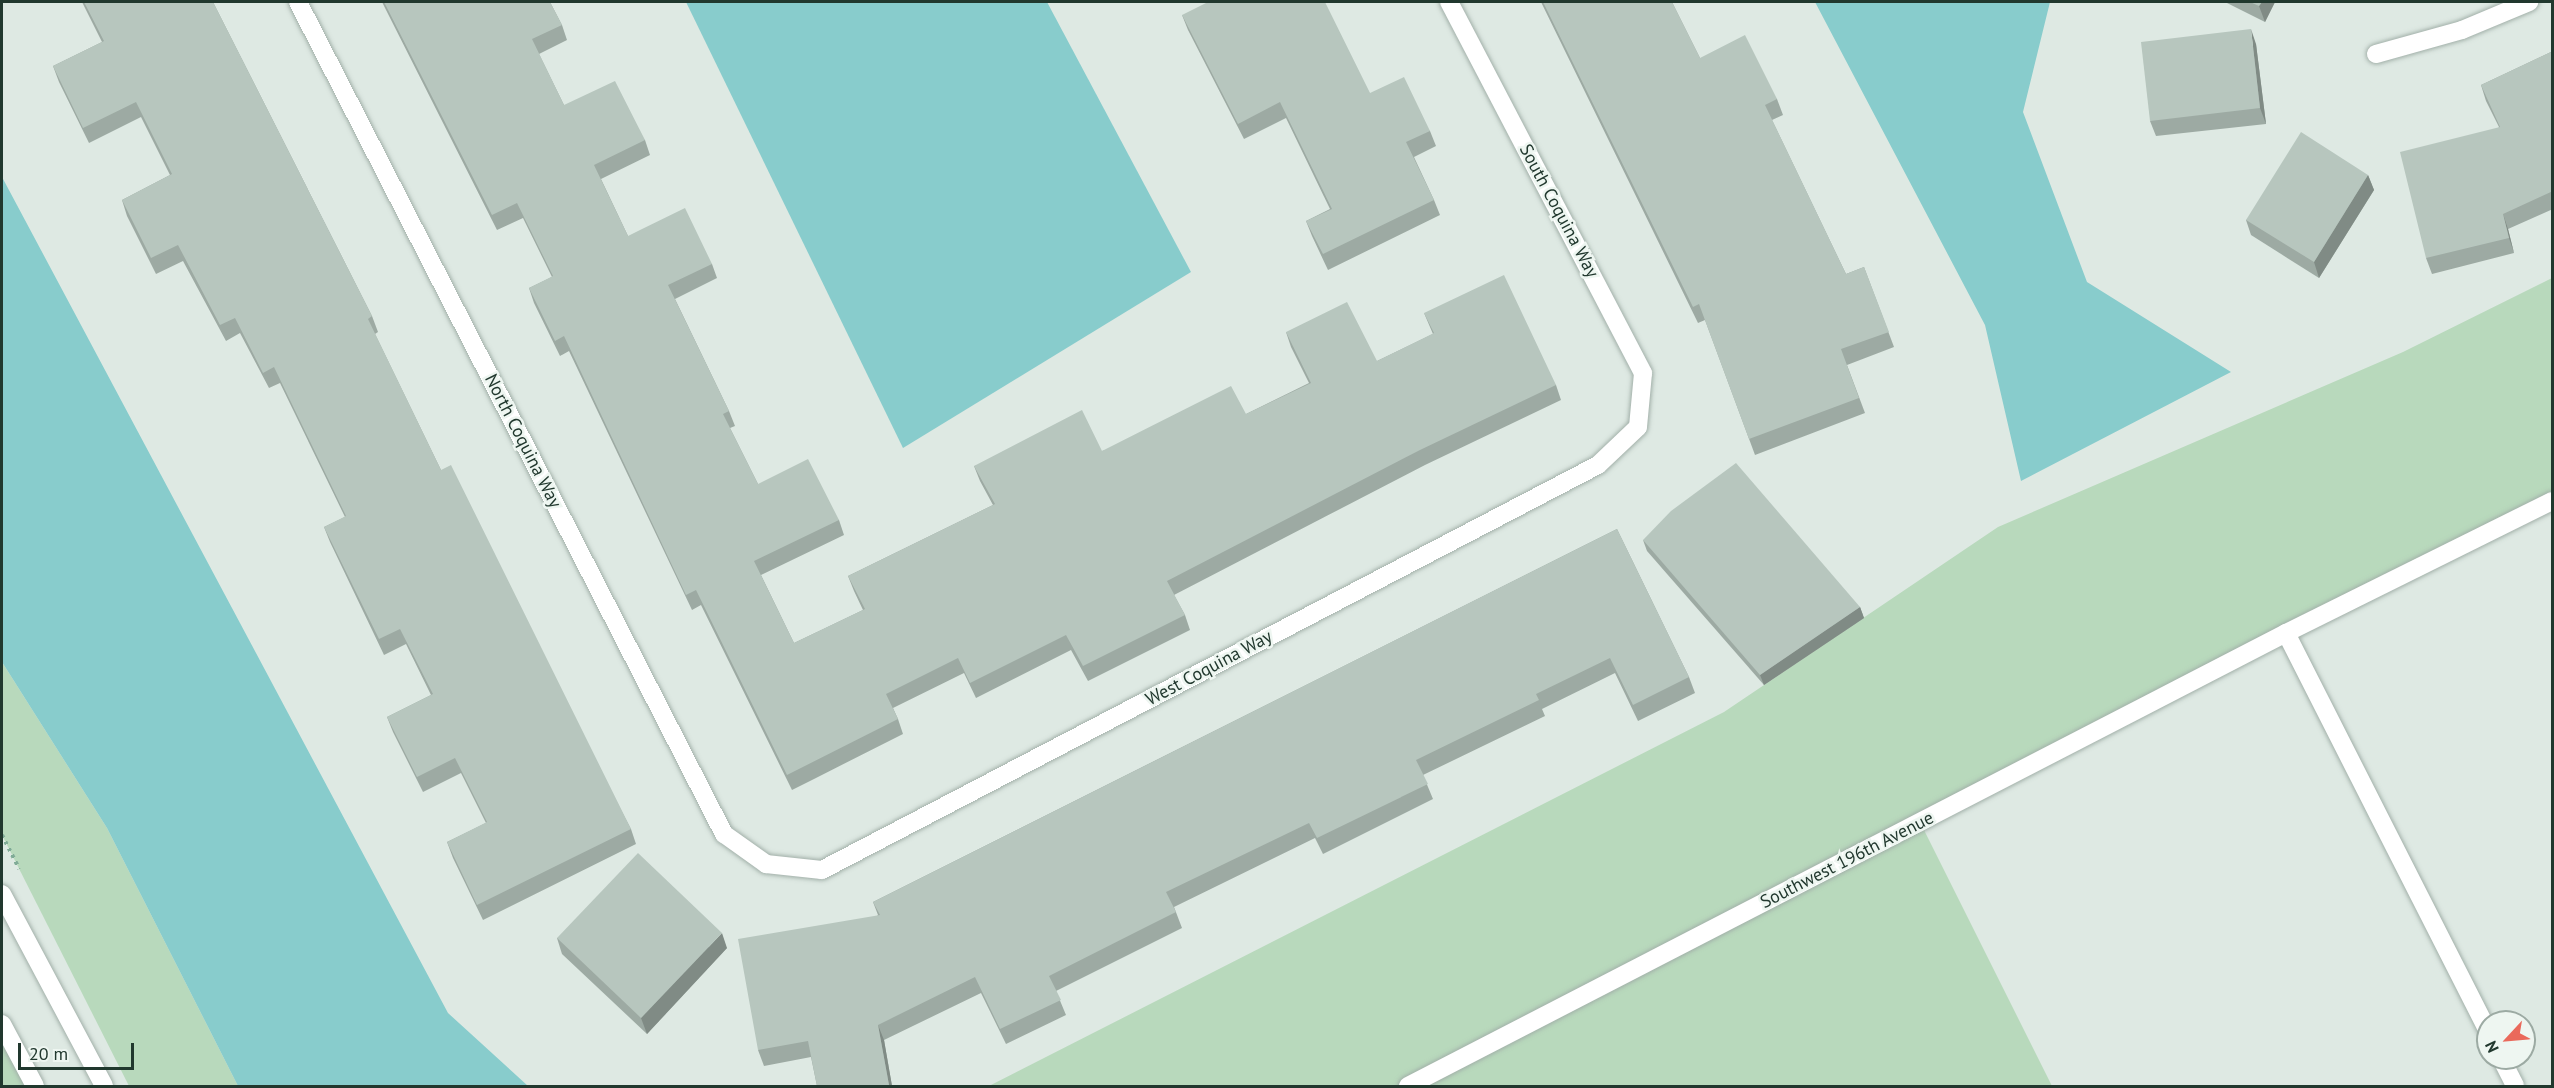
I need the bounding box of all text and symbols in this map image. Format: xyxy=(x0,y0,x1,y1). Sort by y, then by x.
street label: South Coquina Way xyxy=(1515,140,1603,282)
street label: North Coquina Way xyxy=(480,370,566,512)
street label: West Coquina Way xyxy=(1142,626,1276,710)
street label: Southwest 196th Avenue xyxy=(1757,807,1937,913)
north arrow xyxy=(2476,1010,2536,1070)
scale bar xyxy=(21,1031,136,1069)
text: N xyxy=(2480,1038,2503,1056)
text: 20 m xyxy=(29,1042,68,1065)

